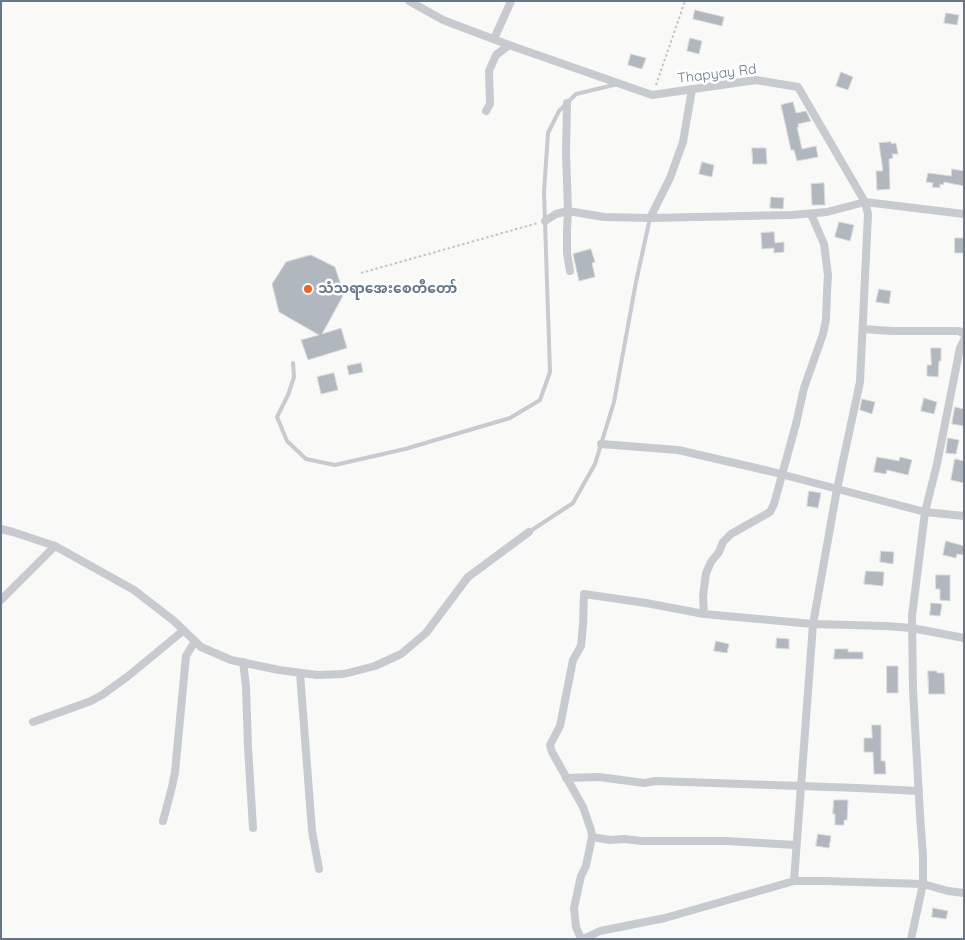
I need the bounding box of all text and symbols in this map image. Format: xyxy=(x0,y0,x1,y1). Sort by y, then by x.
street label: Thapyay Rd xyxy=(677,61,757,87)
place label: သံသရာအေးစေတီတော် xyxy=(318,281,457,297)
marker: သံသရာအေးစေတီတော် xyxy=(302,283,314,295)

